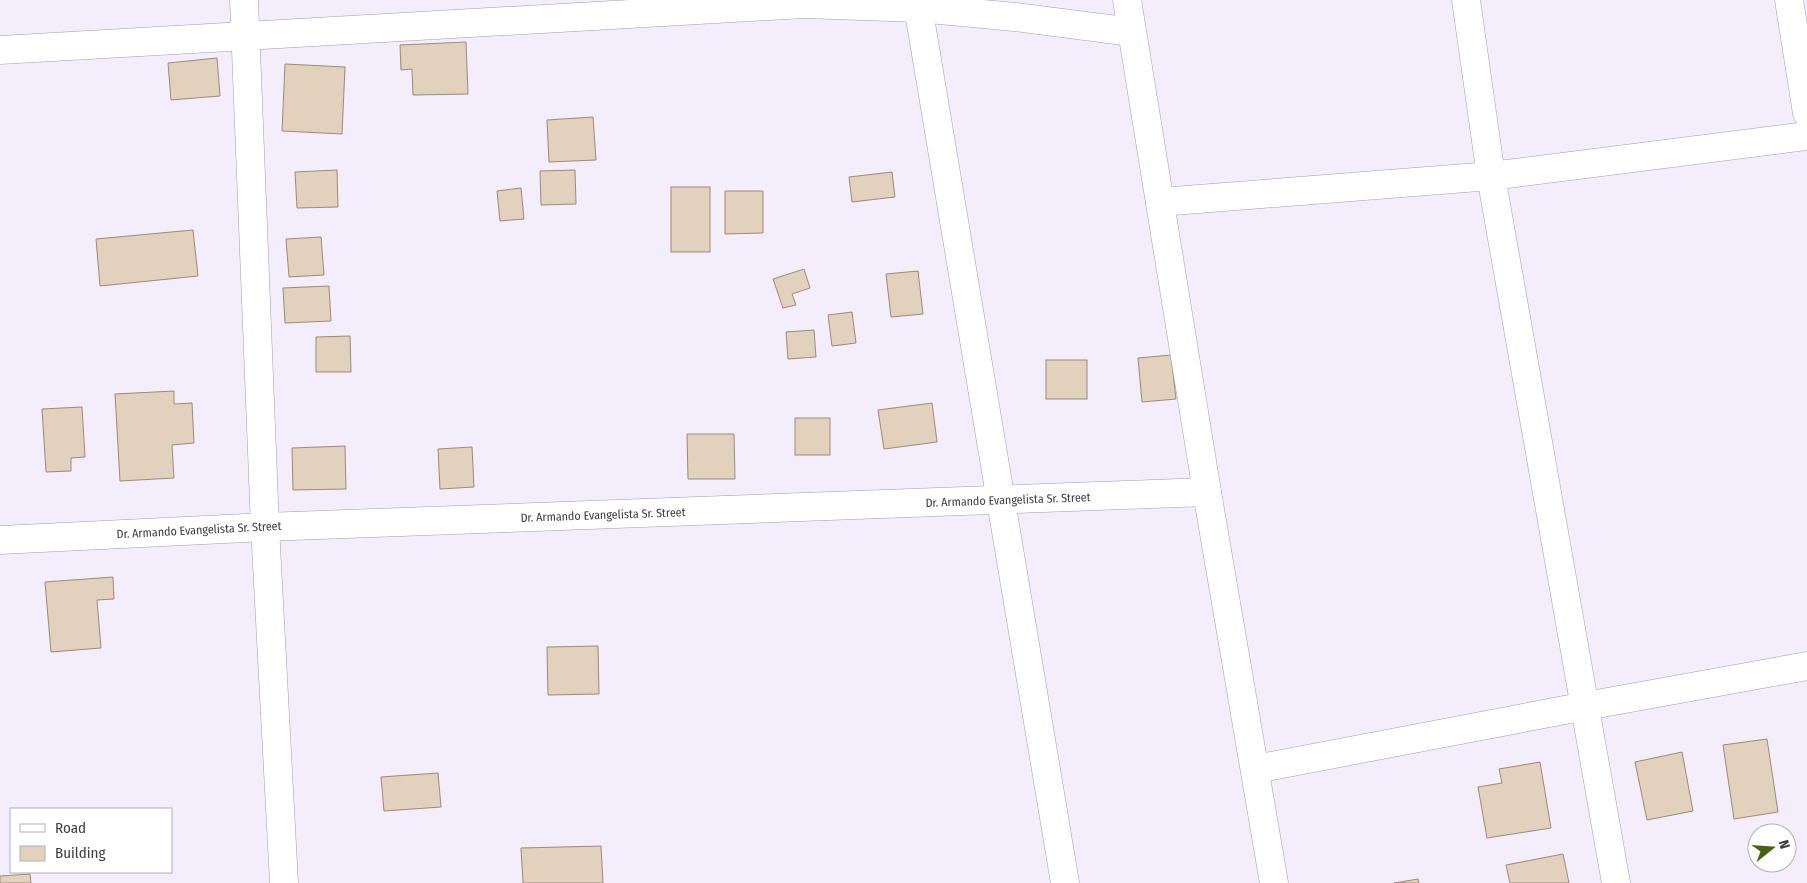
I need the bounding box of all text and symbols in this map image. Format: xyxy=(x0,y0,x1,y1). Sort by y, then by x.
street label: Dr. Armando Evangelista Sr. Street xyxy=(925,490,1091,510)
street label: Dr. Armando Evangelista Sr. Street xyxy=(520,505,686,525)
street label: Dr. Armando Evangelista Sr. Street xyxy=(116,519,282,541)
legend xyxy=(10,808,172,873)
text: Road xyxy=(55,819,86,837)
north arrow xyxy=(1747,823,1797,873)
text: N xyxy=(1775,838,1793,851)
text: Building xyxy=(55,844,106,862)

